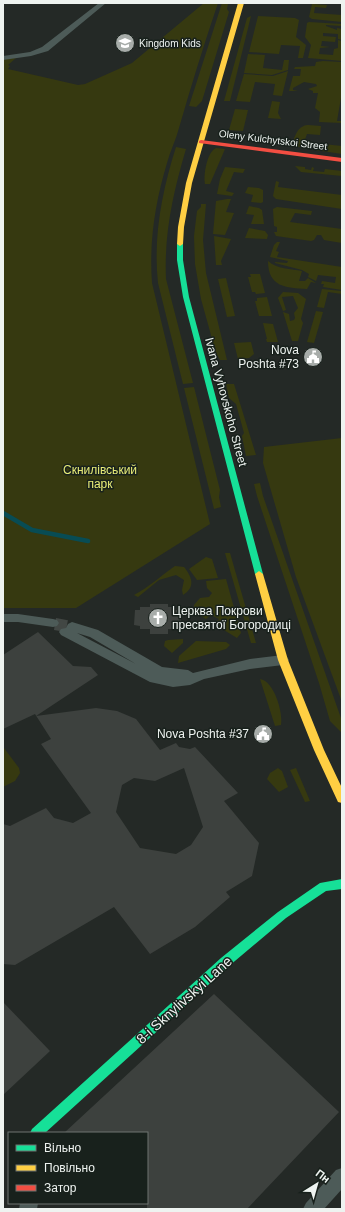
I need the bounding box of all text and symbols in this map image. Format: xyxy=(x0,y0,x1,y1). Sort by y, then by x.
school or university icon: Kingdom Kids xyxy=(114,32,136,54)
place label: Kingdom Kids xyxy=(139,38,201,49)
street label: Oleny Kulchytskoi Street xyxy=(218,128,328,152)
street label: Ivana Vyhovskoho Street xyxy=(202,336,250,469)
place label: Nova Poshta #73 xyxy=(238,343,299,371)
public building icon: Nova Poshta #73 xyxy=(302,346,324,368)
park label: Скнилівський парк xyxy=(63,463,137,491)
place label: Церква Покрови пресвятої Богородиці xyxy=(172,604,291,632)
church icon: Церква Покрови пресвятої Богородиці xyxy=(147,607,169,629)
public building icon: Nova Poshta #37 xyxy=(252,723,274,745)
place label: Nova Poshta #37 xyxy=(157,727,249,741)
street label: 8-i Sknylivskyi Lane xyxy=(133,953,235,1047)
legend xyxy=(8,1132,148,1204)
text: Вільно xyxy=(44,1141,82,1155)
text: Повільно xyxy=(44,1161,95,1175)
north arrow xyxy=(297,1164,337,1204)
text: Пн xyxy=(314,1167,332,1185)
text: Затор xyxy=(44,1181,77,1195)

